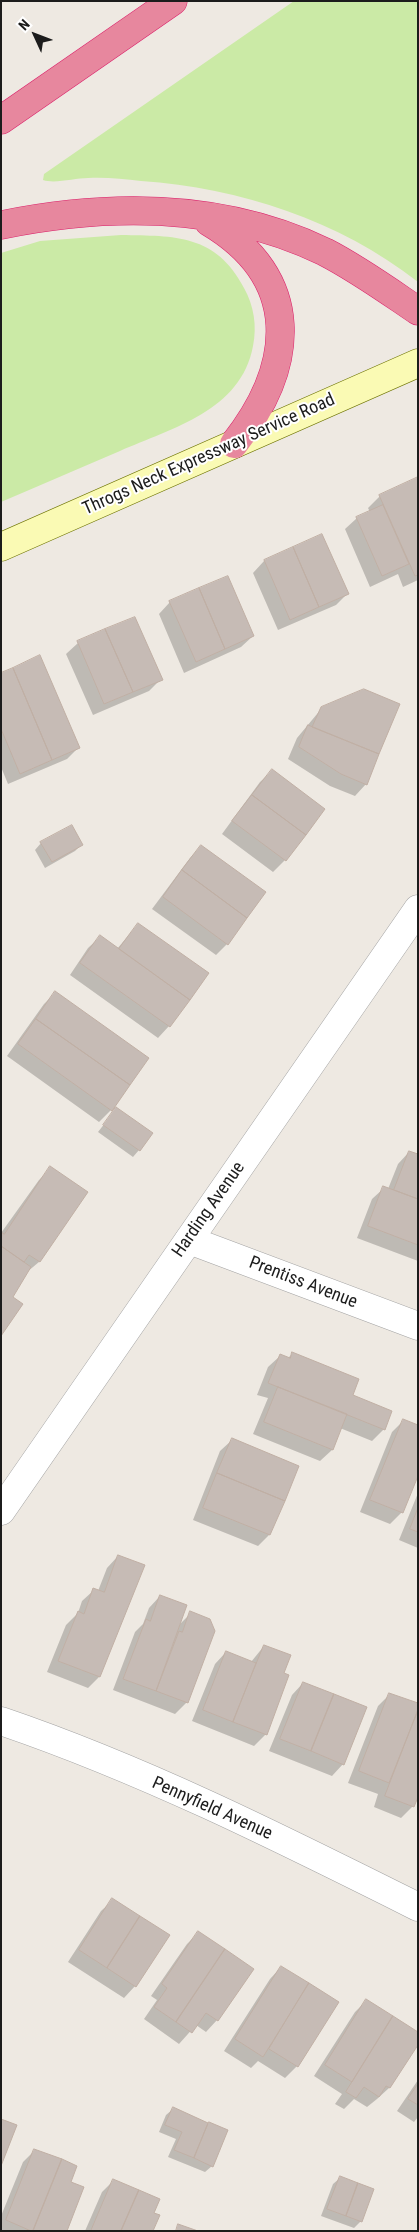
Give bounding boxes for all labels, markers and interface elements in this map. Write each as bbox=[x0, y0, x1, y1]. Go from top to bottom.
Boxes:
north arrow bbox=[10, 10, 60, 60]
text: N bbox=[15, 16, 33, 33]
street label: Throgs Neck Expressway Service Road bbox=[80, 389, 338, 521]
street label: Harding Avenue bbox=[168, 1158, 250, 1262]
street label: Prentiss Avenue bbox=[246, 1252, 360, 1314]
street label: Pennyfield Avenue bbox=[148, 1773, 276, 1845]

